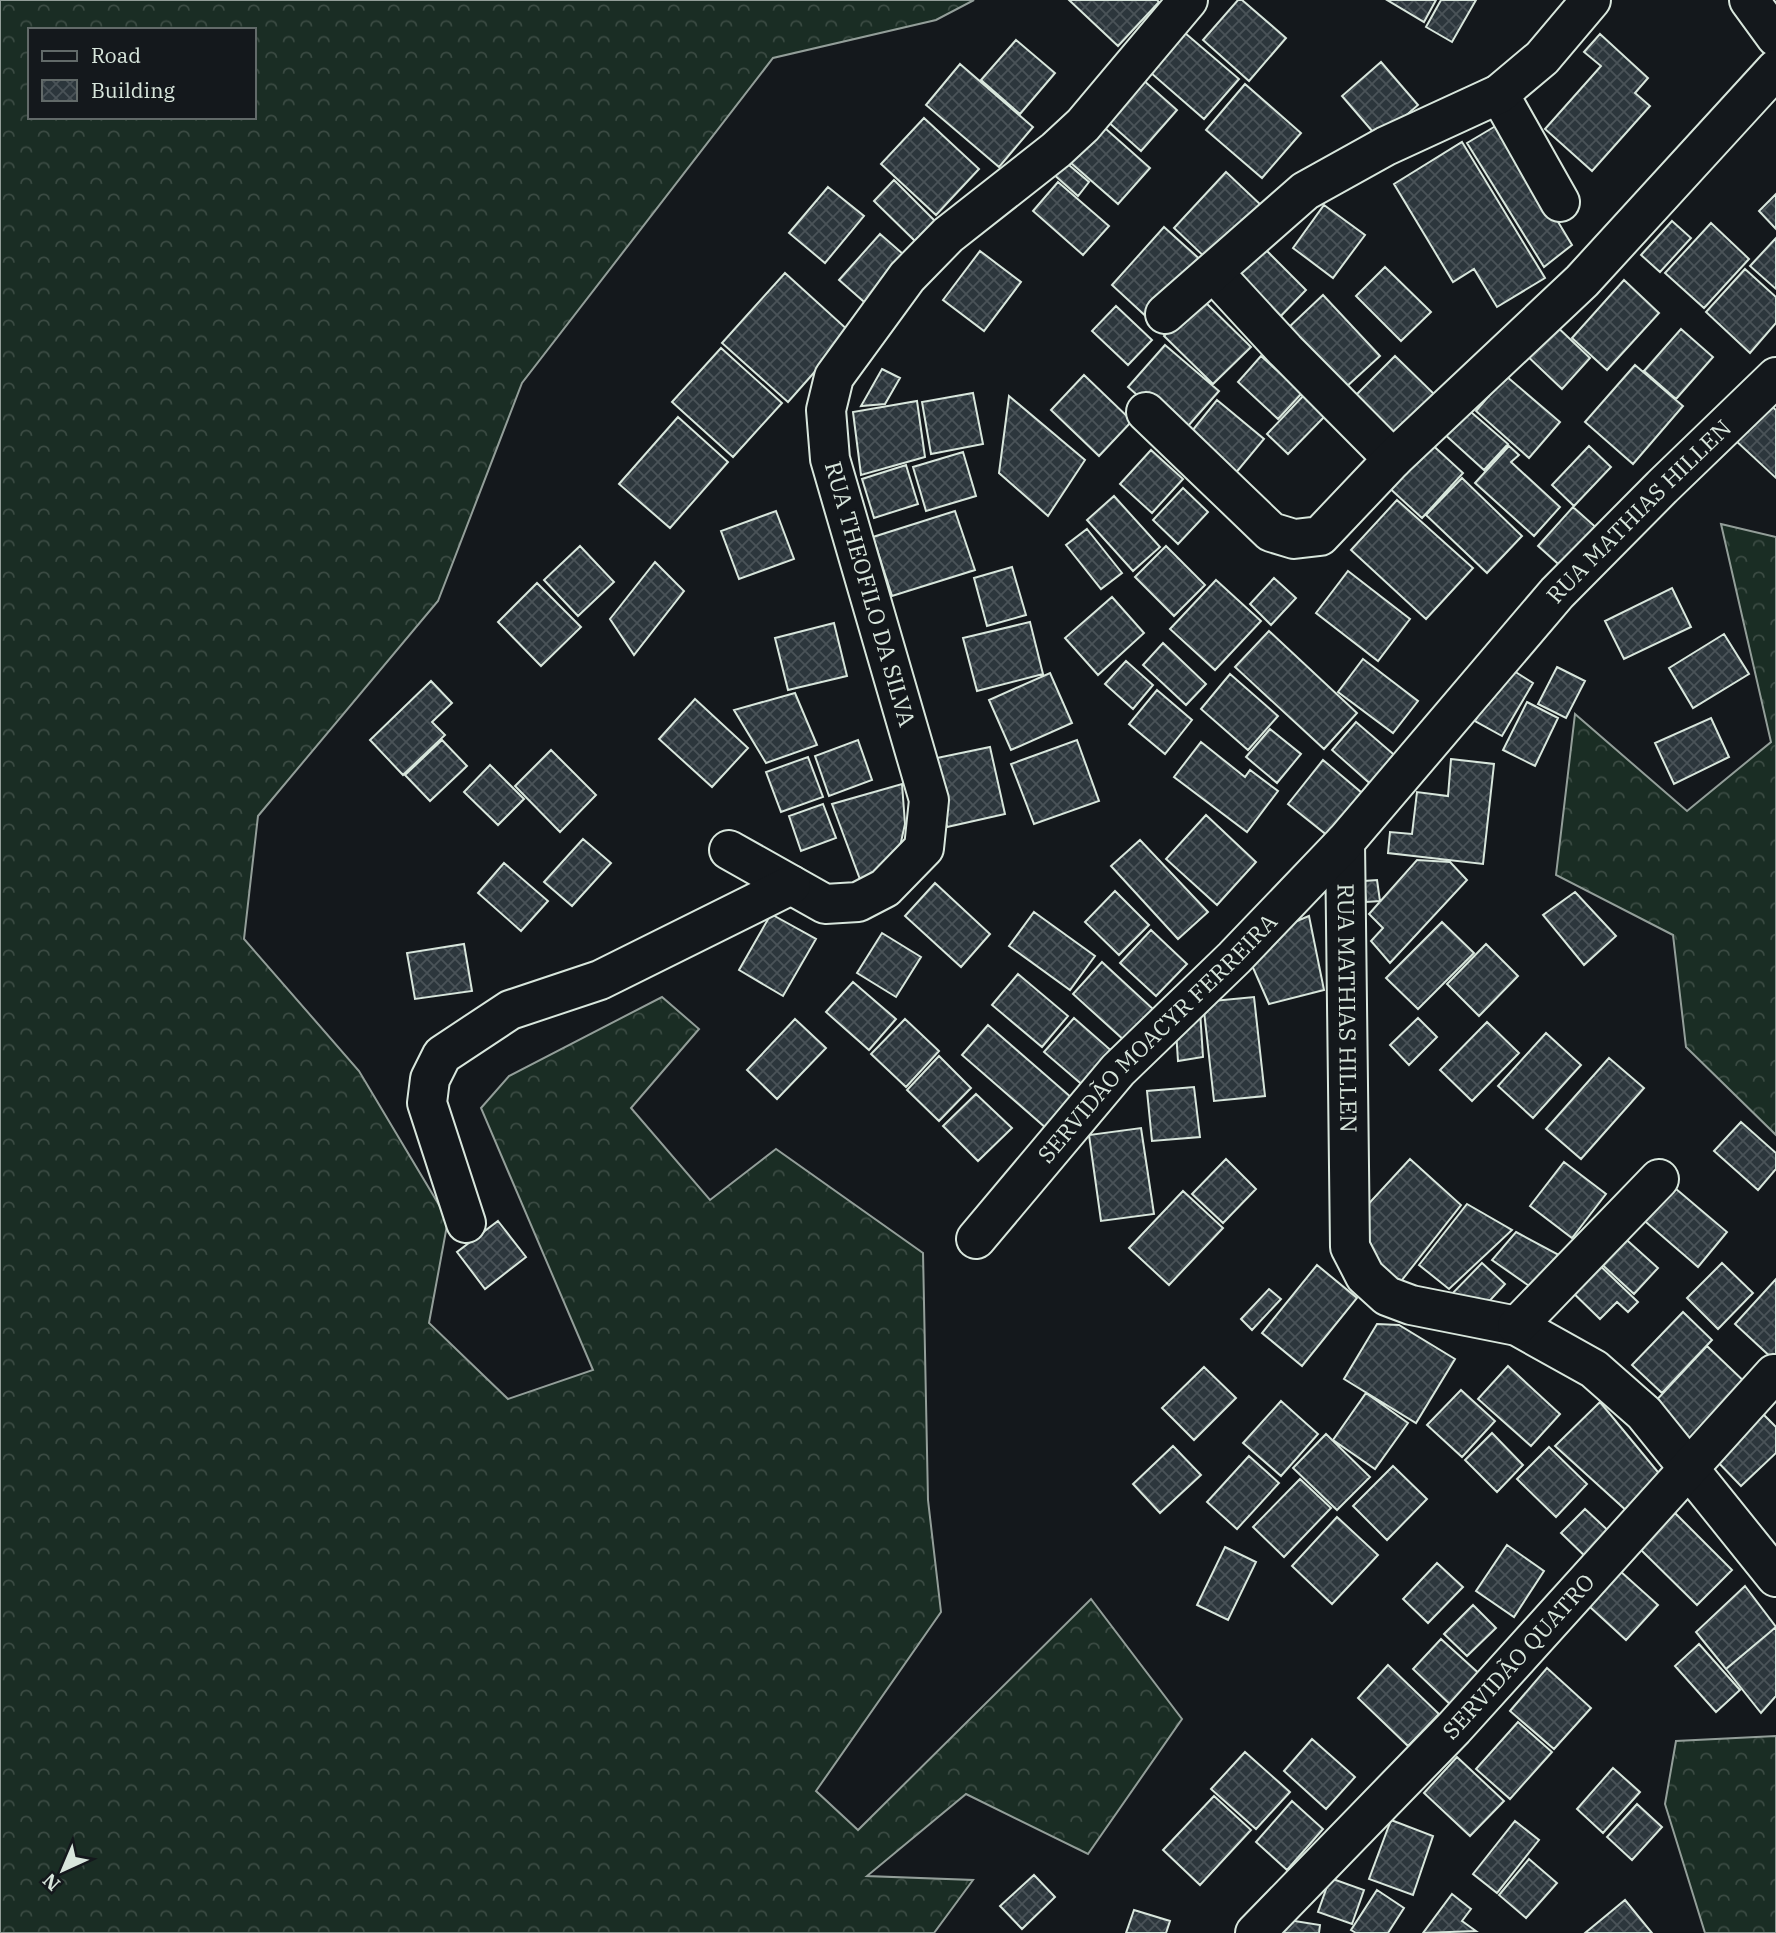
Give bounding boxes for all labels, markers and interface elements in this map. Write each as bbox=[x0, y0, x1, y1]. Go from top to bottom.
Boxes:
legend bbox=[28, 28, 256, 119]
text: Road bbox=[91, 41, 141, 69]
text: Building bbox=[91, 76, 176, 104]
street label: RUA MATHIAS HILLEN bbox=[1539, 412, 1737, 609]
street label: RUA THEOFILO DA SILVA bbox=[819, 458, 923, 730]
street label: RUA MATHIAS HILLEN bbox=[1332, 883, 1365, 1133]
street label: SERVIDÃO MOACYR FERREIRA bbox=[1030, 906, 1283, 1169]
street label: SERVIDÃO QUATRO bbox=[1435, 1567, 1600, 1745]
north arrow bbox=[28, 1835, 98, 1905]
text: N bbox=[37, 1868, 65, 1896]

